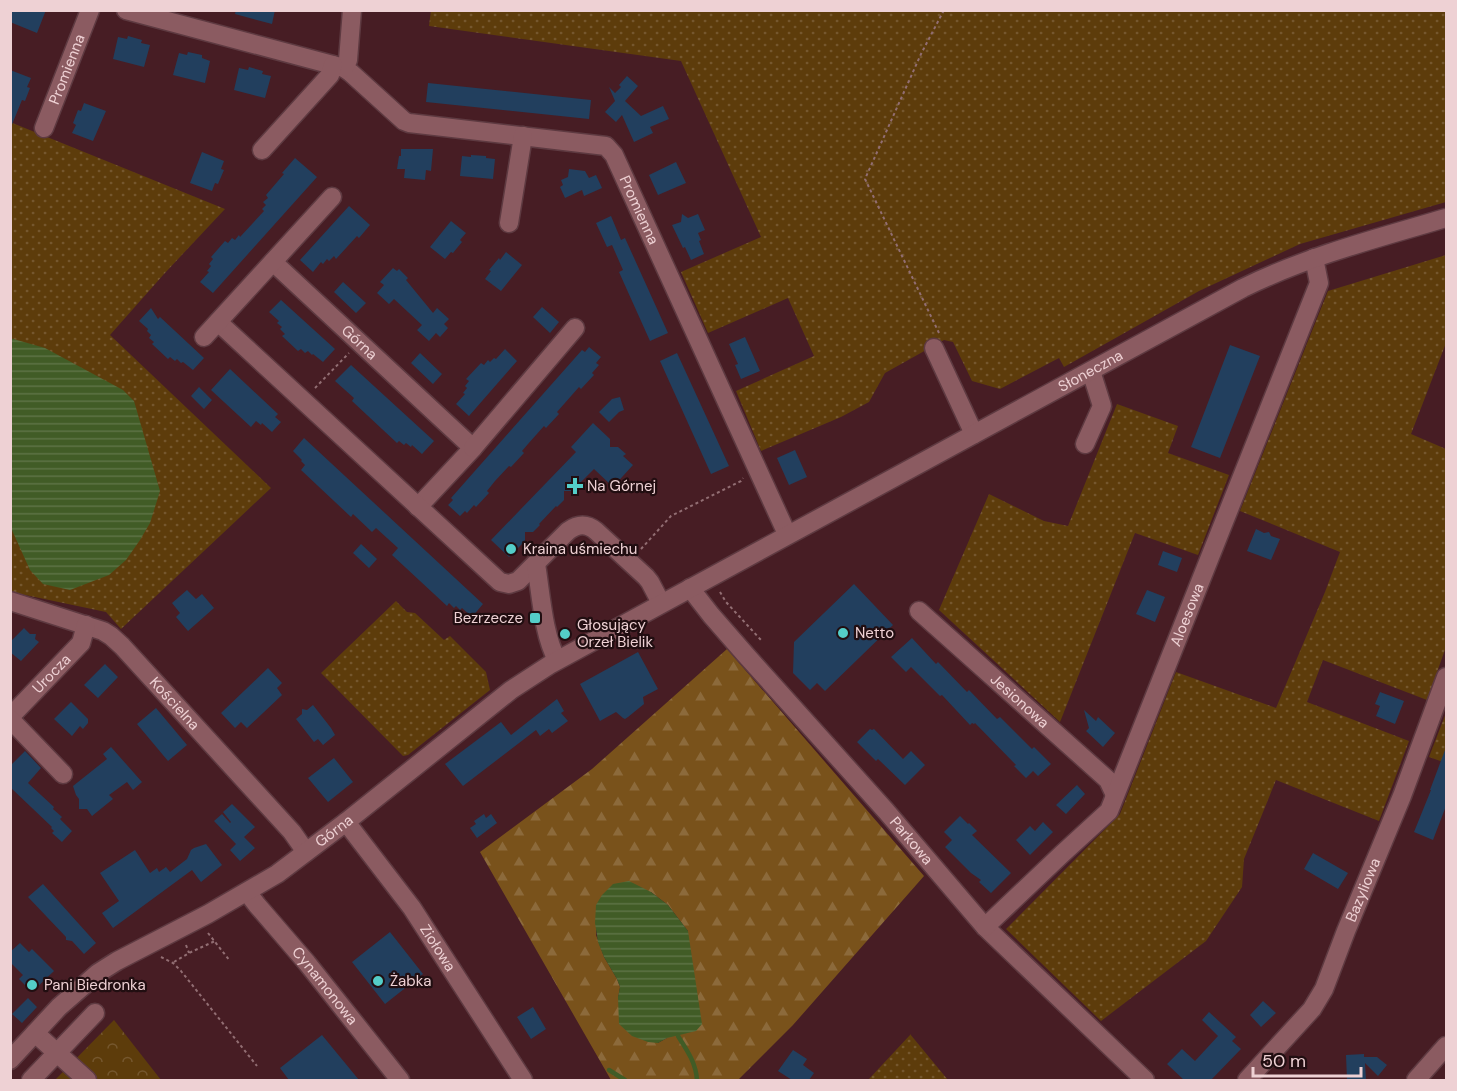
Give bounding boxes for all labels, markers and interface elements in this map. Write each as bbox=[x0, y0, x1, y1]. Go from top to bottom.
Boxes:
street label: Promienna bbox=[44, 31, 90, 107]
street label: Promienna bbox=[615, 172, 664, 248]
street label: Górna bbox=[337, 321, 382, 364]
street label: Słoneczna bbox=[1055, 345, 1126, 397]
place label: Na Górnej bbox=[587, 476, 656, 496]
marker: Na Górnej bbox=[568, 479, 582, 493]
place label: Kraina uśmiechu bbox=[523, 539, 637, 559]
marker: Kraina uśmiechu bbox=[504, 542, 518, 556]
street label: Aloesowa bbox=[1166, 580, 1209, 649]
place label: Bezrzecze bbox=[454, 608, 523, 628]
marker: Bezrzecze bbox=[528, 611, 542, 625]
place label: Głosujący Orzeł Bielik bbox=[577, 615, 653, 652]
place label: Netto bbox=[855, 623, 894, 643]
marker: Netto bbox=[836, 626, 850, 640]
marker: Głosujący Orzeł Bielik bbox=[558, 627, 572, 641]
street label: Urocza bbox=[28, 650, 75, 698]
street label: Jesionowa bbox=[986, 669, 1053, 733]
street label: Kościelna bbox=[145, 673, 204, 735]
street label: Górna bbox=[311, 810, 357, 852]
street label: Parkowa bbox=[885, 812, 937, 869]
street label: Bazyliowa bbox=[1341, 855, 1385, 925]
street label: Ziołowa bbox=[415, 921, 460, 975]
street label: Cynamonowa bbox=[287, 943, 362, 1029]
place label: Żabka bbox=[390, 971, 431, 991]
marker: Żabka bbox=[371, 974, 385, 988]
place label: Pani Biedronka bbox=[44, 975, 146, 995]
marker: Pani Biedronka bbox=[25, 978, 39, 992]
scale bar bbox=[1253, 1040, 1361, 1078]
text: 50 m bbox=[1262, 1049, 1306, 1073]

